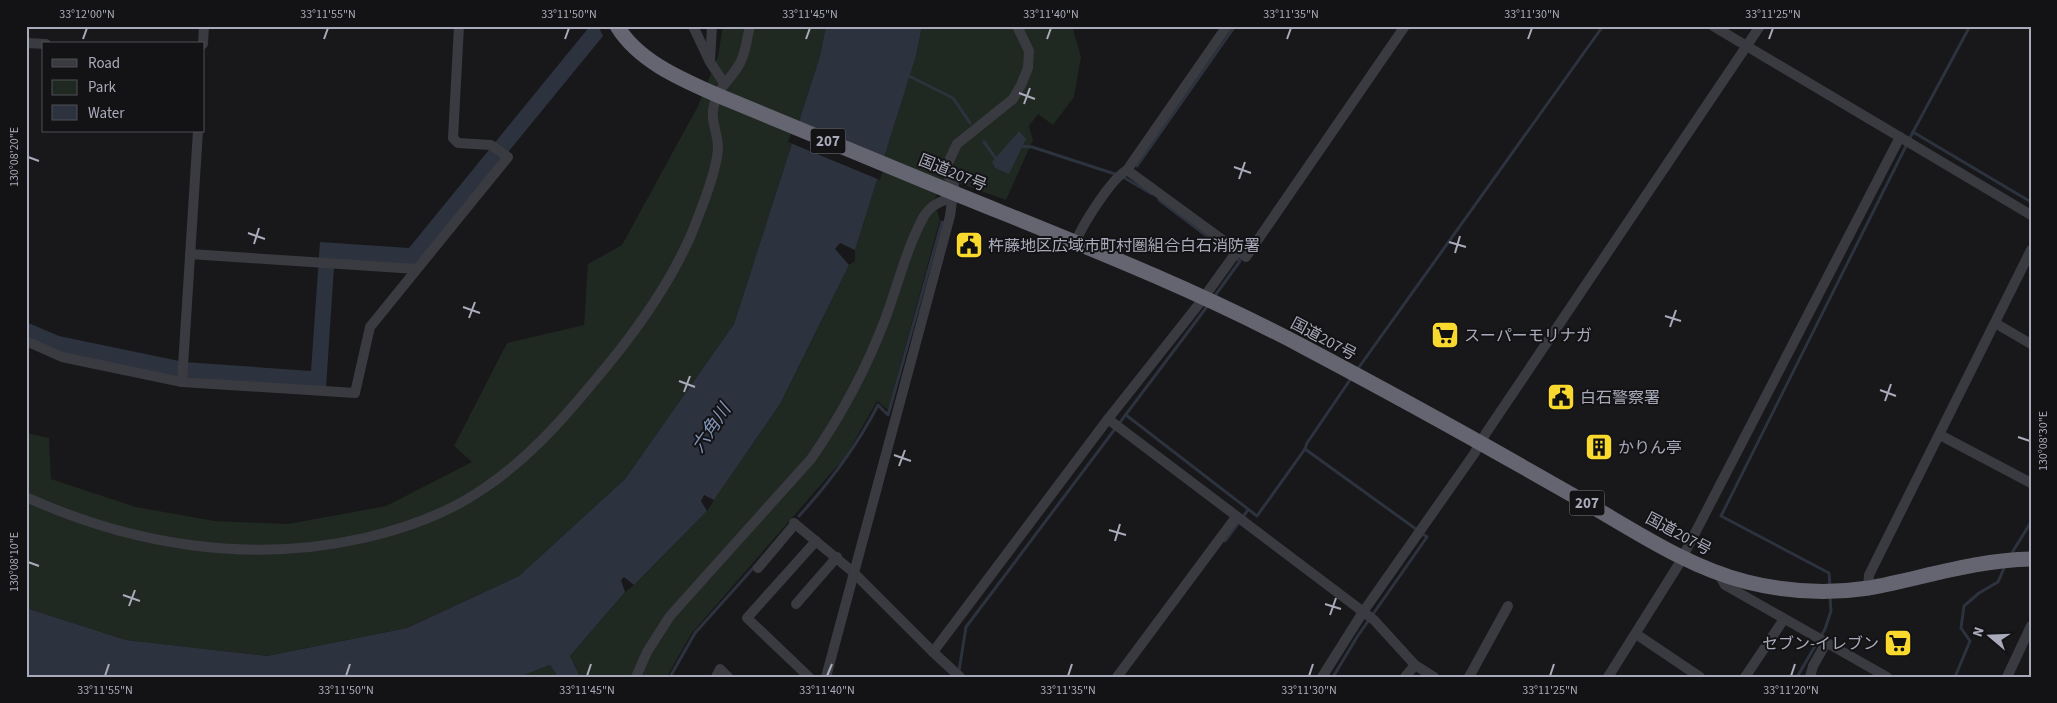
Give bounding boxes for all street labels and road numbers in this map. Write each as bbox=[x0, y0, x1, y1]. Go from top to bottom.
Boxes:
road number: 207 bbox=[810, 128, 846, 154]
street label: 国道207号 bbox=[915, 149, 990, 197]
street label: 国道207号 bbox=[1287, 312, 1360, 365]
road number: 207 bbox=[1570, 490, 1604, 516]
street label: 国道207号 bbox=[1642, 507, 1715, 560]

